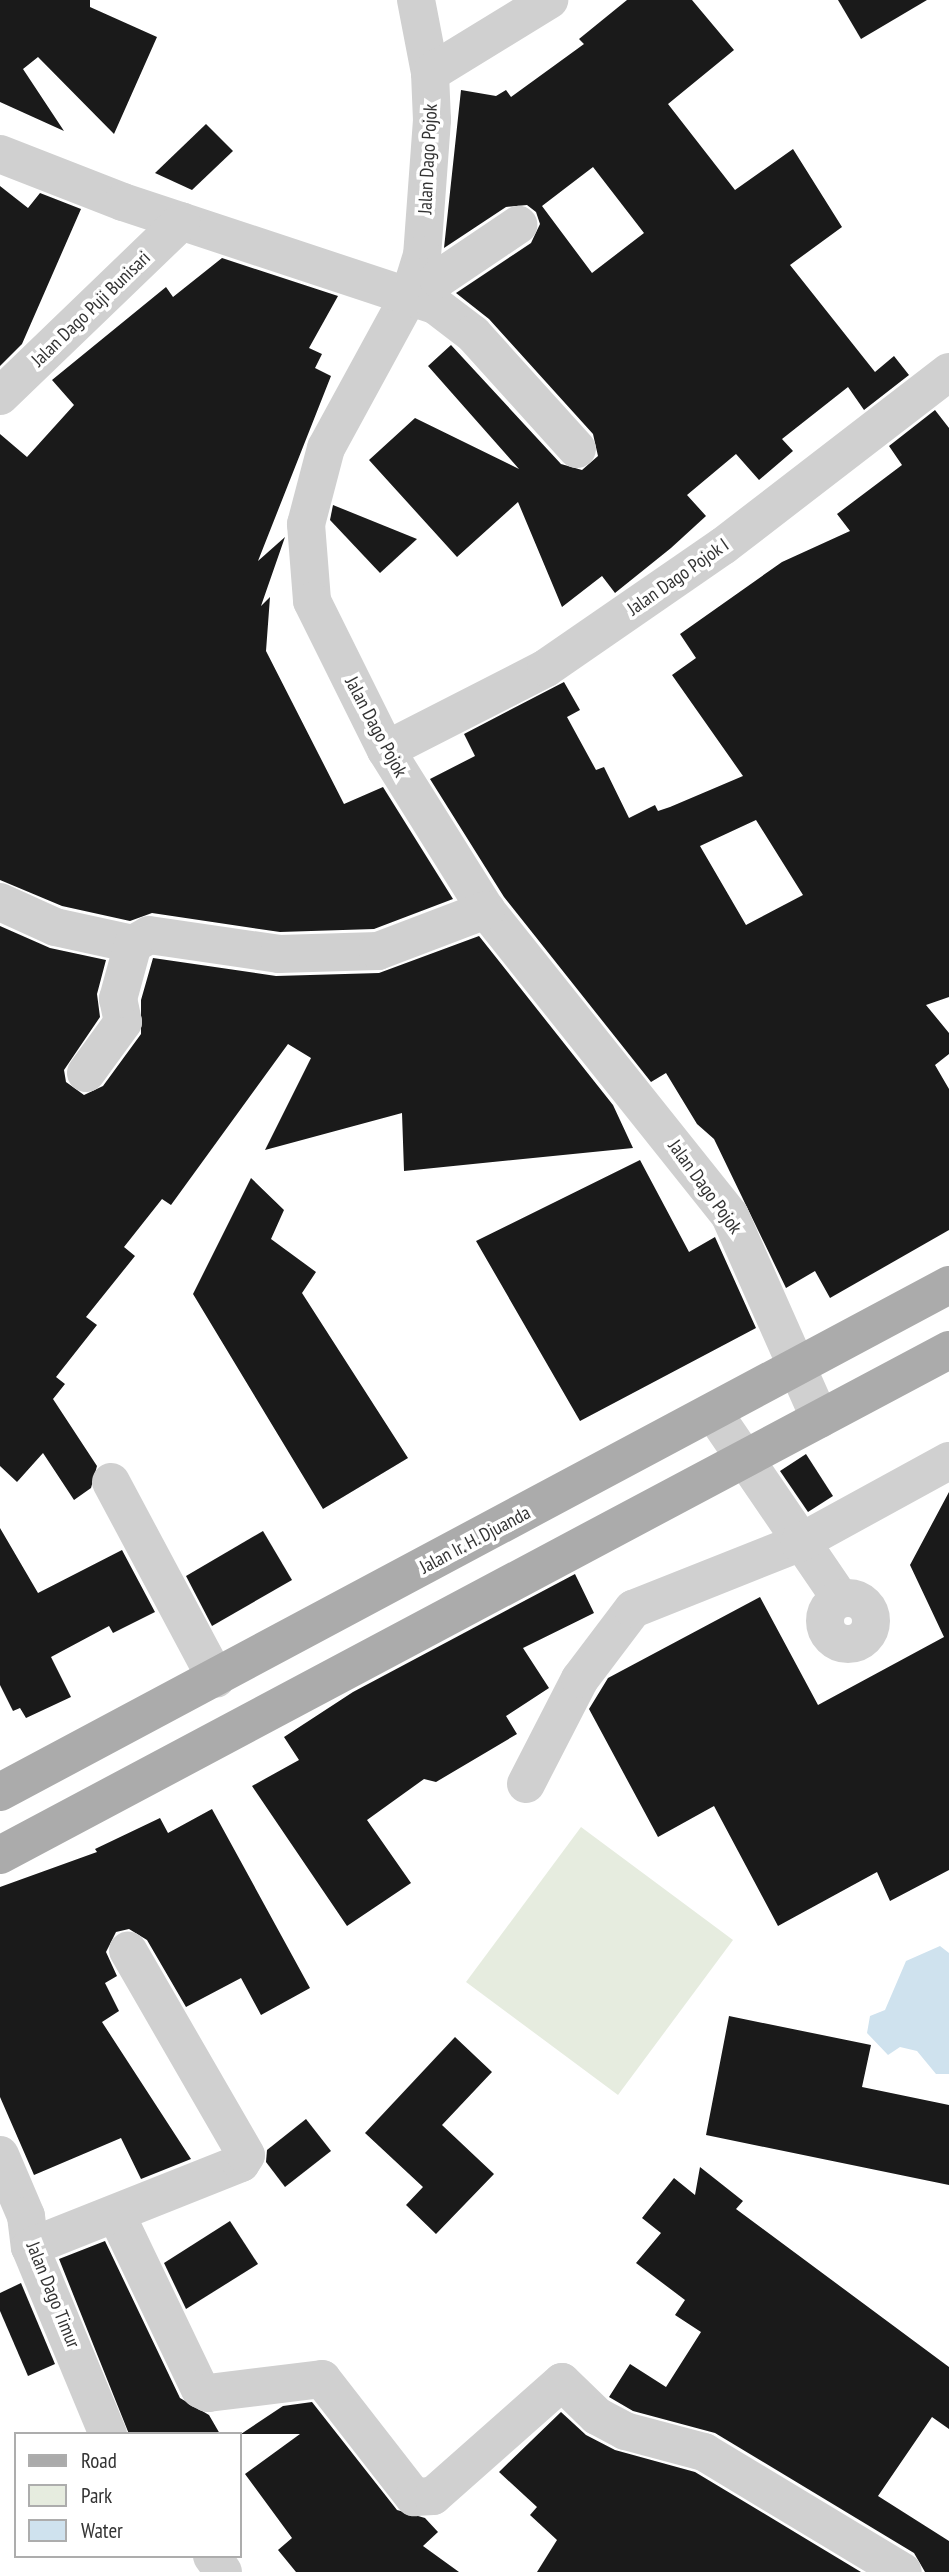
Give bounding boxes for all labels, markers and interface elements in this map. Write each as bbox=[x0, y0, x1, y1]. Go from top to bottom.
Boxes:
street label: Jalan Dago Pojok bbox=[414, 103, 442, 215]
street label: Jalan Dago Puji Bunisari bbox=[27, 247, 155, 371]
street label: Jalan Dago Pojok I bbox=[623, 534, 733, 620]
street label: Jalan Dago Pojok bbox=[340, 673, 412, 781]
street label: Jalan Dago Pojok bbox=[663, 1136, 747, 1238]
street label: Jalan Ir. H. Djuanda bbox=[415, 1501, 535, 1579]
street label: Jalan Dago Timur bbox=[21, 2238, 85, 2352]
legend bbox=[14, 2432, 242, 2558]
text: Road bbox=[81, 2447, 117, 2474]
text: Park bbox=[81, 2482, 112, 2509]
text: Water bbox=[81, 2517, 123, 2544]

